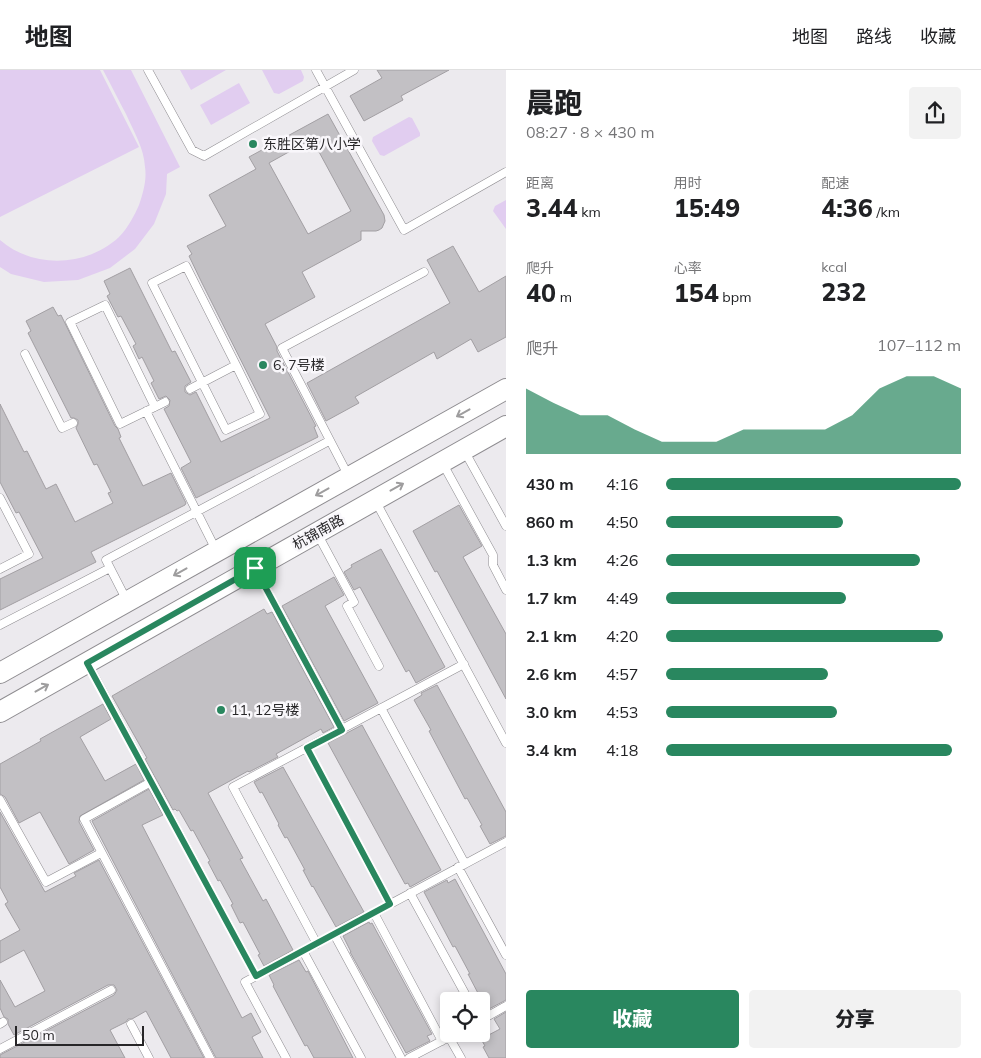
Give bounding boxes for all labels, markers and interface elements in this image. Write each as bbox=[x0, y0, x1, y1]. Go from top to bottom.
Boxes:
text: 地图 bbox=[25, 21, 73, 51]
text: 地图 bbox=[792, 25, 828, 48]
text: 路线 bbox=[856, 25, 892, 48]
text: 收藏 bbox=[920, 25, 956, 48]
text: 晨跑 bbox=[526, 85, 582, 120]
button: share bbox=[909, 87, 961, 139]
text: 08:27 · 8 × 430 m bbox=[526, 122, 655, 142]
place label: 东胜区第八小学 bbox=[263, 135, 361, 153]
marker: 东胜区第八小学 bbox=[247, 138, 259, 150]
text: 距离 bbox=[526, 174, 554, 192]
text: 用时 bbox=[674, 174, 702, 192]
text: 配速 bbox=[821, 174, 849, 192]
text: 3.44 bbox=[526, 192, 578, 223]
text: 15:49 bbox=[674, 192, 740, 223]
text: 4:36 bbox=[821, 192, 873, 223]
text: km bbox=[578, 203, 601, 221]
text: /km bbox=[873, 203, 900, 221]
text: kcal bbox=[821, 258, 847, 276]
text: 爬升 bbox=[526, 259, 554, 277]
text: 心率 bbox=[674, 259, 702, 277]
text: 232 bbox=[821, 276, 866, 307]
text: 40 bbox=[526, 277, 556, 308]
text: 154 bbox=[674, 277, 719, 308]
text: m bbox=[556, 288, 572, 306]
text: bpm bbox=[719, 288, 751, 306]
text: 107–112 m bbox=[877, 335, 961, 355]
text: 爬升 bbox=[526, 338, 558, 358]
place label: 6, 7号楼 bbox=[273, 356, 325, 374]
marker: 6, 7号楼 bbox=[257, 359, 269, 371]
one-way arrow bbox=[456, 408, 471, 418]
text: 430 m bbox=[526, 474, 574, 494]
text: 4:16 bbox=[606, 474, 638, 494]
one-way arrow bbox=[390, 482, 404, 492]
one-way arrow bbox=[315, 488, 329, 498]
street label: 杭锦南路 bbox=[289, 511, 347, 553]
text: 860 m bbox=[526, 512, 574, 532]
text: 4:50 bbox=[606, 512, 638, 532]
pin bbox=[234, 547, 276, 589]
text: 1.3 km bbox=[526, 550, 577, 570]
text: 4:26 bbox=[606, 550, 638, 570]
icon: arrive bbox=[241, 554, 269, 582]
one-way arrow bbox=[173, 568, 188, 577]
text: 1.7 km bbox=[526, 588, 577, 608]
text: 4:49 bbox=[606, 588, 638, 608]
text: 2.1 km bbox=[526, 626, 577, 646]
text: 4:20 bbox=[606, 626, 638, 646]
text: 2.6 km bbox=[526, 664, 577, 684]
text: 4:57 bbox=[606, 664, 638, 684]
one-way arrow bbox=[35, 682, 49, 692]
place label: 11, 12号楼 bbox=[231, 701, 299, 719]
text: 3.0 km bbox=[526, 702, 577, 722]
text: 4:53 bbox=[606, 702, 638, 722]
marker: 11, 12号楼 bbox=[215, 704, 227, 716]
text: 3.4 km bbox=[526, 740, 577, 760]
text: 4:18 bbox=[606, 740, 638, 760]
button: 收藏 bbox=[526, 990, 739, 1048]
button: 分享 bbox=[749, 990, 961, 1048]
map controls bbox=[440, 992, 490, 1042]
button: locate bbox=[440, 992, 490, 1042]
scale bar bbox=[15, 1023, 144, 1046]
text: 50 m bbox=[22, 1026, 55, 1044]

